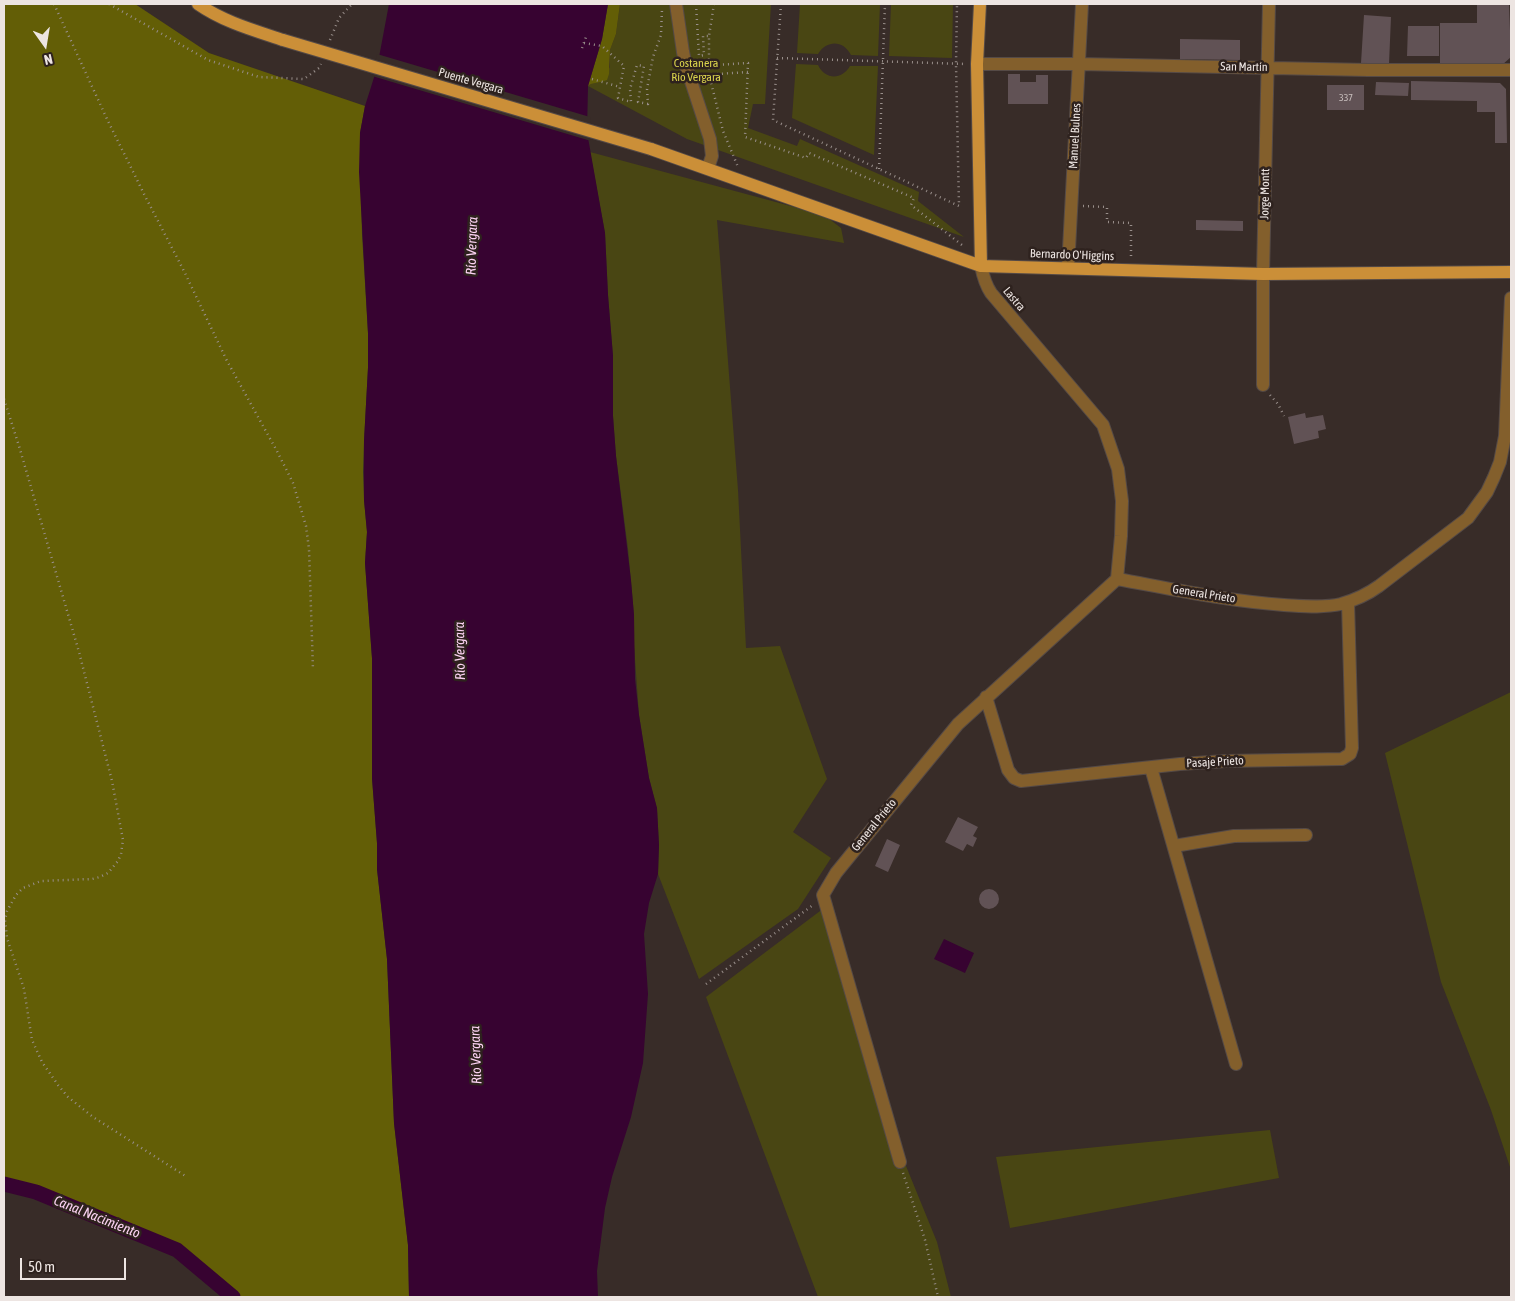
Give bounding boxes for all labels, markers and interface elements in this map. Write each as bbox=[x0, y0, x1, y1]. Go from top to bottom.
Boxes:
north arrow bbox=[20, 20, 70, 70]
text: N bbox=[43, 51, 54, 68]
park label: Costanera Río Vergara bbox=[671, 56, 721, 84]
street label: San Martín bbox=[1220, 59, 1268, 75]
street label: Puente Vergara bbox=[437, 65, 505, 97]
house number: 337 bbox=[1339, 92, 1353, 104]
street label: Manuel Bulnes bbox=[1066, 103, 1084, 169]
street label: Jorge Montt bbox=[1257, 168, 1273, 220]
water label: Río Vergara bbox=[463, 217, 481, 275]
street label: Bernardo O'Higgins bbox=[1030, 246, 1114, 264]
street label: Lastra bbox=[1000, 284, 1028, 314]
street label: General Prieto bbox=[1172, 582, 1236, 606]
water label: Río Vergara bbox=[451, 622, 469, 680]
street label: Pasaje Prieto bbox=[1186, 753, 1244, 771]
street label: General Prieto bbox=[848, 796, 900, 854]
water label: Río Vergara bbox=[467, 1026, 485, 1084]
water label: Canal Nacimiento bbox=[51, 1192, 143, 1242]
scale bar bbox=[22, 1248, 129, 1280]
text: 50 m bbox=[28, 1258, 55, 1275]

